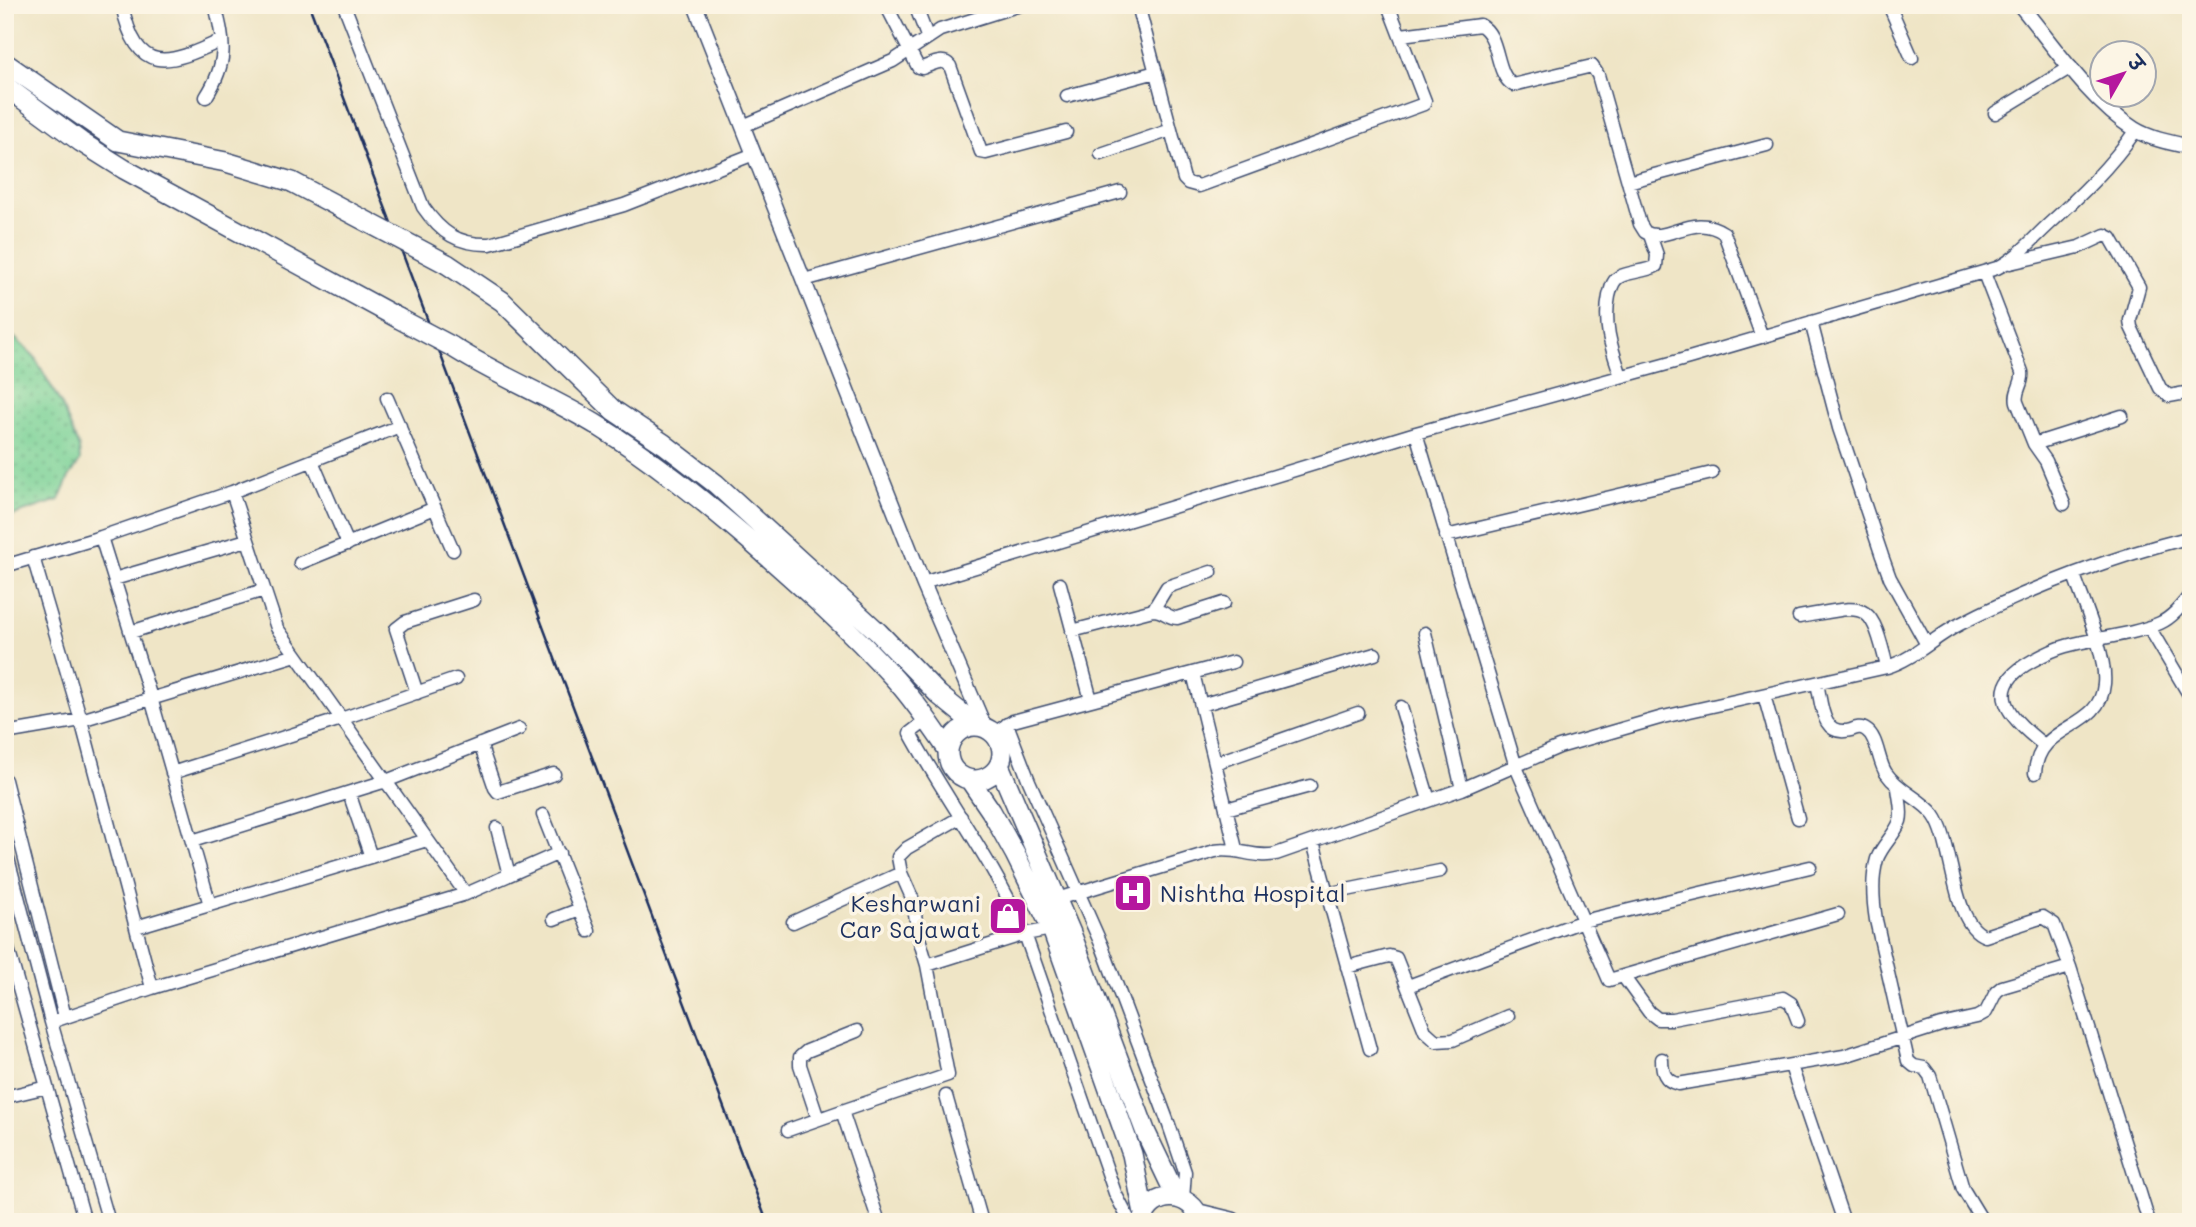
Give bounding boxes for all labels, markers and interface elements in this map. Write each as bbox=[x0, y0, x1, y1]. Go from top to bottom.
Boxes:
north arrow bbox=[2088, 38, 2158, 108]
text: उ bbox=[2122, 49, 2152, 78]
hospital icon: Nishtha Hospital bbox=[1112, 872, 1154, 914]
place label: Nishtha Hospital bbox=[1160, 878, 1346, 908]
place label: Kesharwani Car Sajawat bbox=[840, 888, 981, 944]
shop icon: Kesharwani Car Sajawat bbox=[987, 895, 1029, 937]

